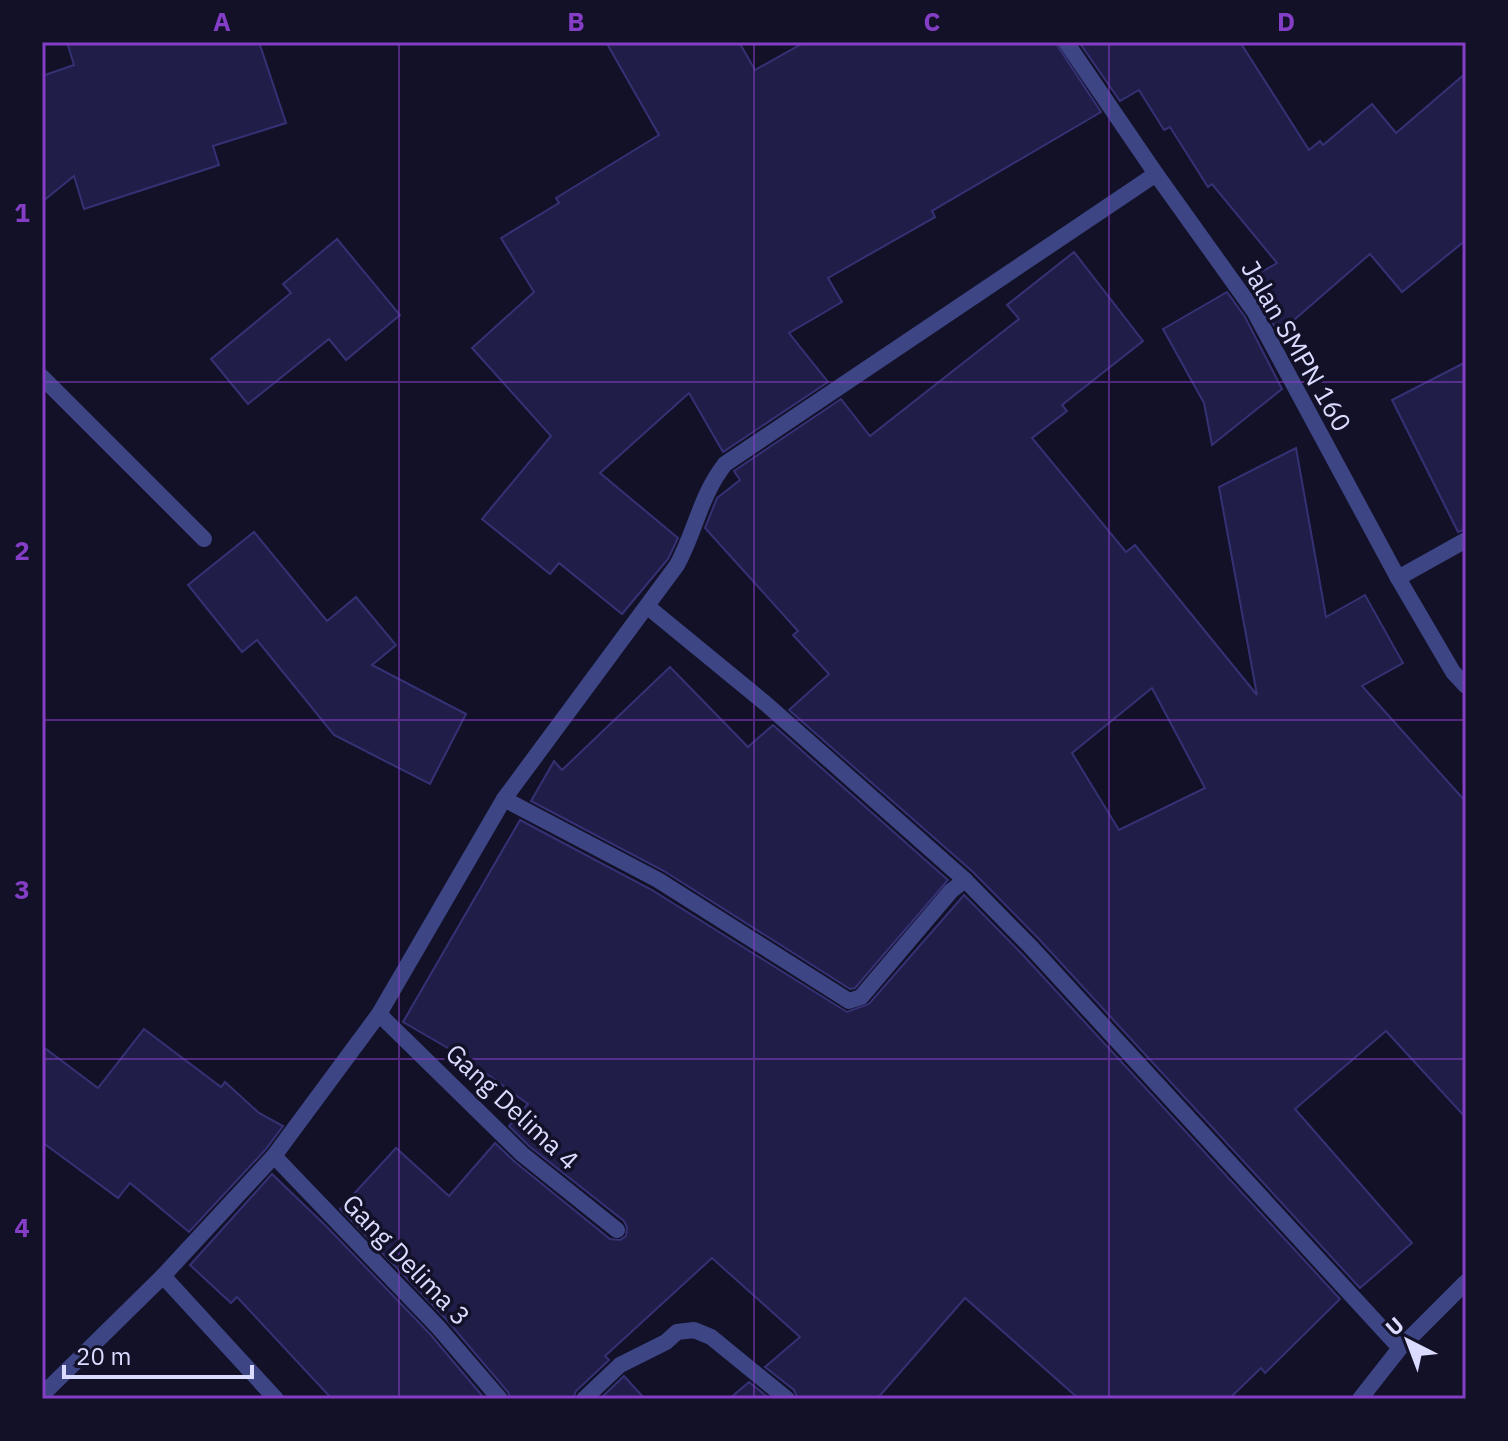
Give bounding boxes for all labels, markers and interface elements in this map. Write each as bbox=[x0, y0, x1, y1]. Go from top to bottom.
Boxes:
text: A bbox=[213, 4, 231, 38]
text: B bbox=[567, 4, 585, 38]
text: C bbox=[924, 4, 941, 38]
text: D bbox=[1277, 4, 1295, 38]
text: 1 bbox=[14, 195, 30, 229]
street label: Jalan SMPN 160 bbox=[1234, 254, 1360, 437]
text: 2 bbox=[14, 533, 30, 567]
text: 3 bbox=[14, 872, 30, 906]
street label: Gang Delima 4 bbox=[439, 1036, 587, 1177]
street label: Gang Delima 3 bbox=[335, 1186, 478, 1332]
text: 4 bbox=[14, 1210, 30, 1244]
north arrow bbox=[1368, 1301, 1448, 1381]
text: U bbox=[1379, 1310, 1410, 1342]
scale bar bbox=[64, 1329, 252, 1379]
text: 20 m bbox=[76, 1340, 131, 1372]

